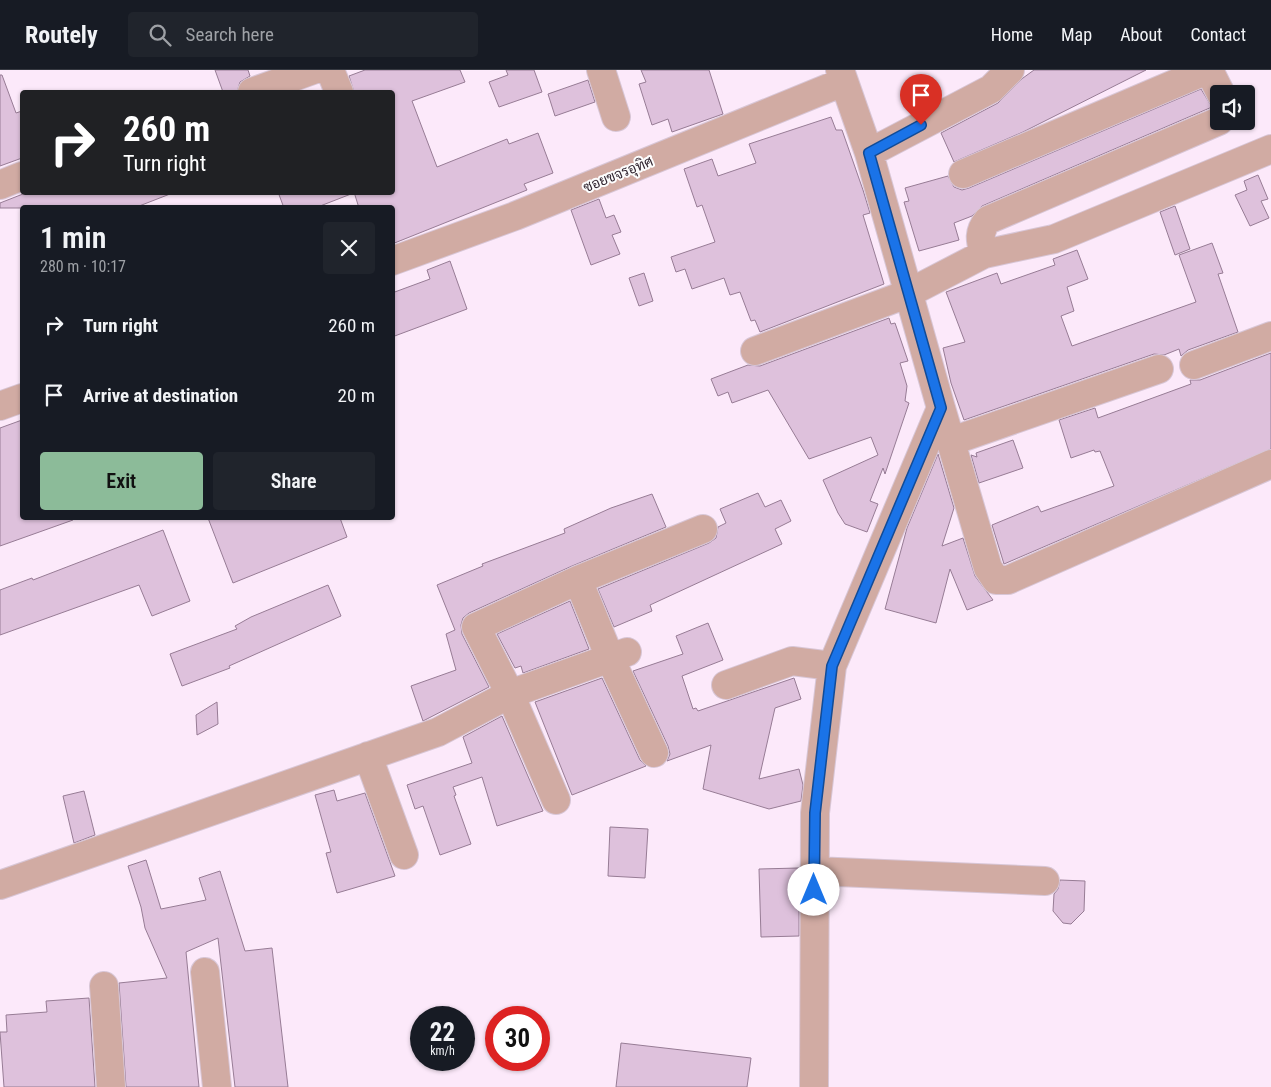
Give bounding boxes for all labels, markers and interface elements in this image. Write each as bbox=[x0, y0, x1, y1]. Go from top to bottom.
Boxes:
search box bbox=[128, 12, 478, 57]
text: Routely bbox=[25, 21, 98, 49]
icon: search bbox=[146, 21, 174, 49]
text: Search here bbox=[186, 23, 274, 46]
text: Home bbox=[991, 24, 1033, 45]
text: Map bbox=[1061, 24, 1092, 45]
text: About bbox=[1120, 24, 1162, 45]
text: Contact bbox=[1190, 24, 1246, 45]
pin bbox=[900, 74, 942, 125]
icon: arrive bbox=[907, 81, 935, 109]
map controls bbox=[1210, 85, 1255, 130]
button: sound bbox=[1210, 85, 1255, 130]
text: 260 m bbox=[123, 109, 210, 150]
icon: right bbox=[40, 110, 105, 175]
text: Turn right bbox=[123, 151, 206, 176]
street label: ซอยขจรอุทิศ bbox=[581, 153, 656, 197]
text: 1 min bbox=[40, 220, 106, 255]
button: close bbox=[323, 222, 375, 274]
text: 280 m · 10:17 bbox=[40, 257, 126, 276]
icon: right bbox=[40, 311, 68, 339]
text: Turn right bbox=[83, 314, 158, 337]
text: 260 m bbox=[328, 314, 375, 337]
icon: arrive bbox=[40, 381, 68, 409]
text: Arrive at destination bbox=[83, 384, 238, 407]
text: 20 m bbox=[338, 384, 375, 407]
button: Exit bbox=[40, 452, 203, 510]
button: Share bbox=[213, 452, 375, 510]
position arrow bbox=[787, 863, 839, 915]
speed limit sign: 30 bbox=[485, 1006, 550, 1071]
text: 22 bbox=[430, 1018, 455, 1047]
text: km/h bbox=[430, 1044, 455, 1058]

